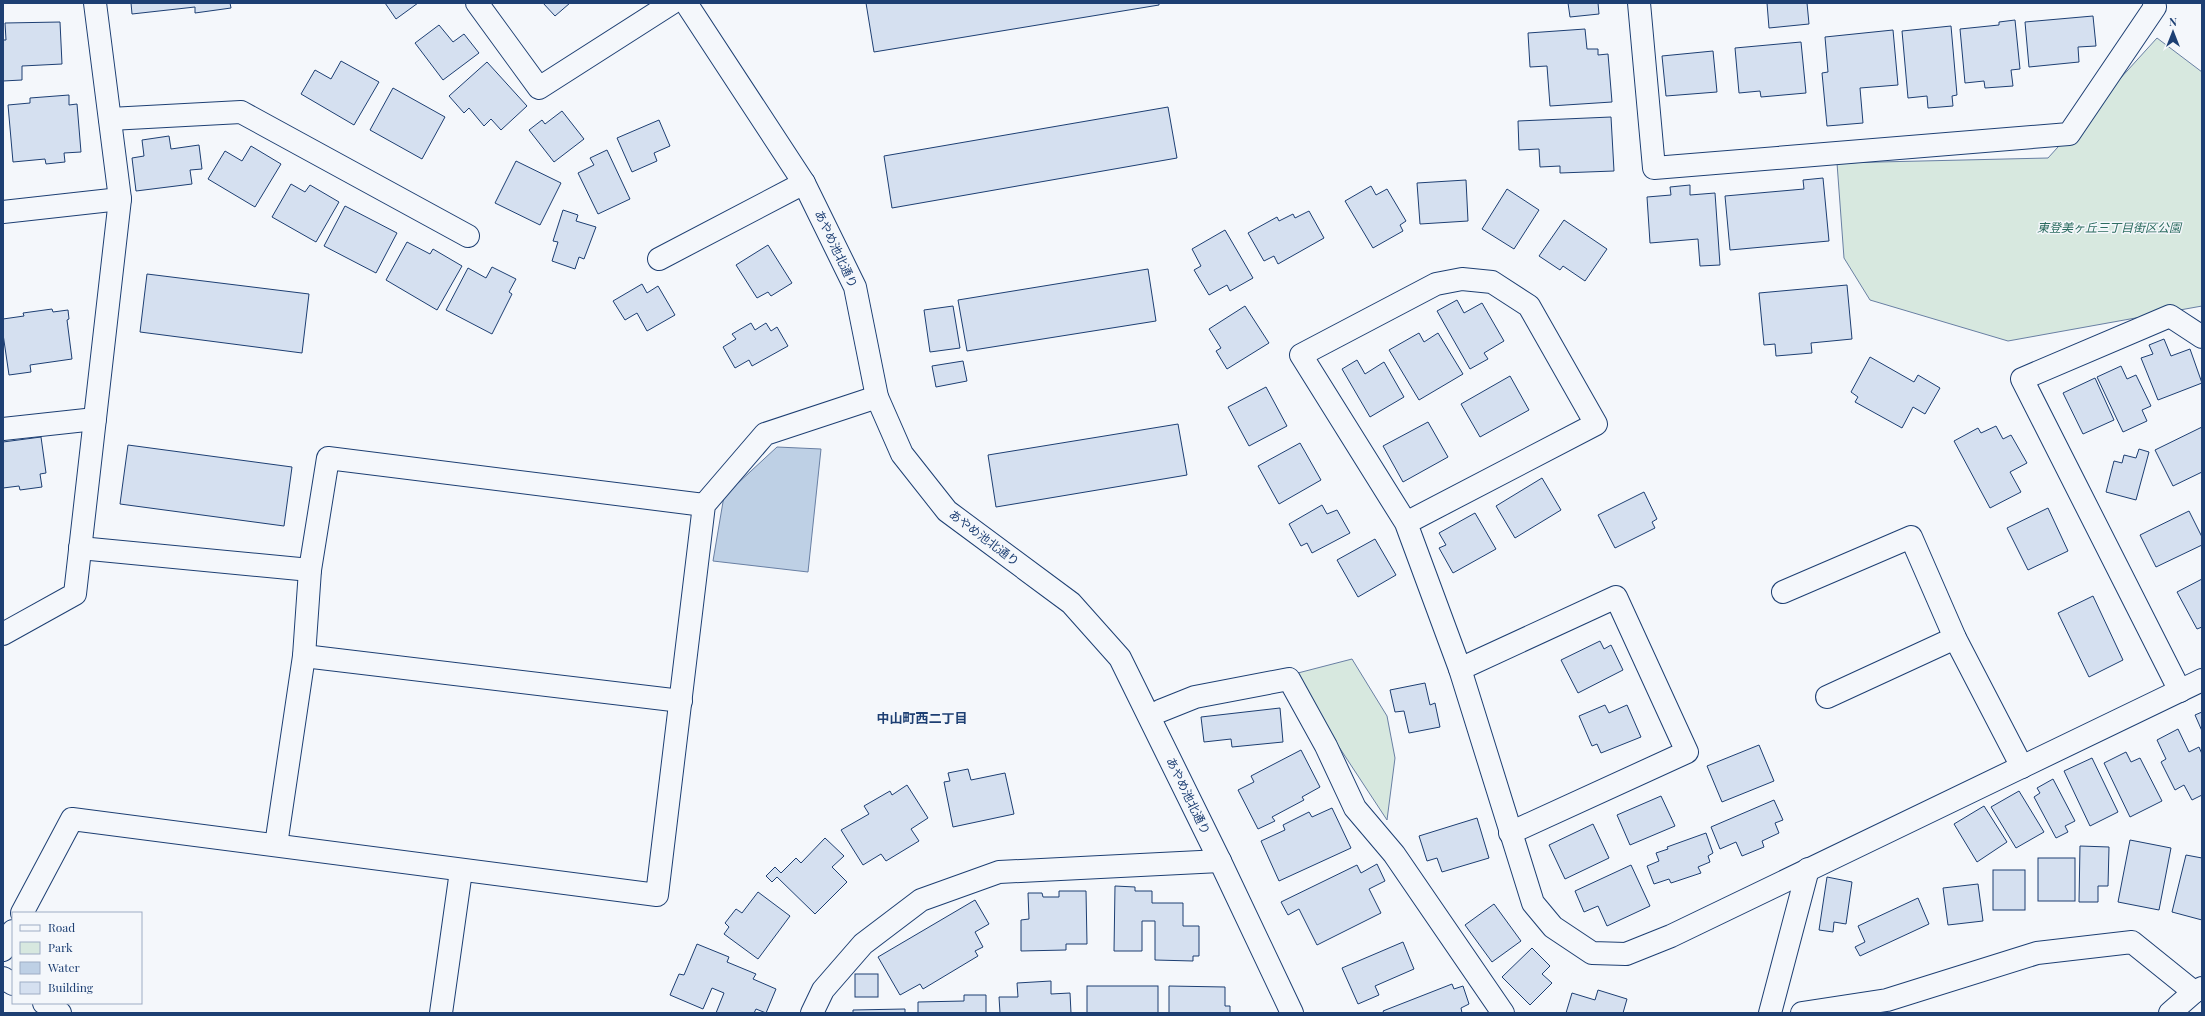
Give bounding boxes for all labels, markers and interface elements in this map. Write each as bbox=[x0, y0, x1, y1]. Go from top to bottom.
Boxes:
north arrow bbox=[2153, 12, 2193, 52]
text: N bbox=[2169, 14, 2177, 29]
street label: あやめ池北通り bbox=[812, 207, 862, 290]
park label: 東登美ヶ丘三丁目街区公園 bbox=[2037, 219, 2183, 235]
street label: あやめ池北通り bbox=[946, 506, 1023, 569]
district label: 中山町西二丁目 bbox=[876, 709, 968, 726]
street label: あやめ池北通り bbox=[1163, 754, 1215, 837]
legend bbox=[12, 912, 142, 1004]
text: Road bbox=[48, 919, 75, 935]
text: Park bbox=[48, 939, 73, 955]
text: Water bbox=[47, 959, 81, 975]
text: Building bbox=[48, 979, 94, 995]

